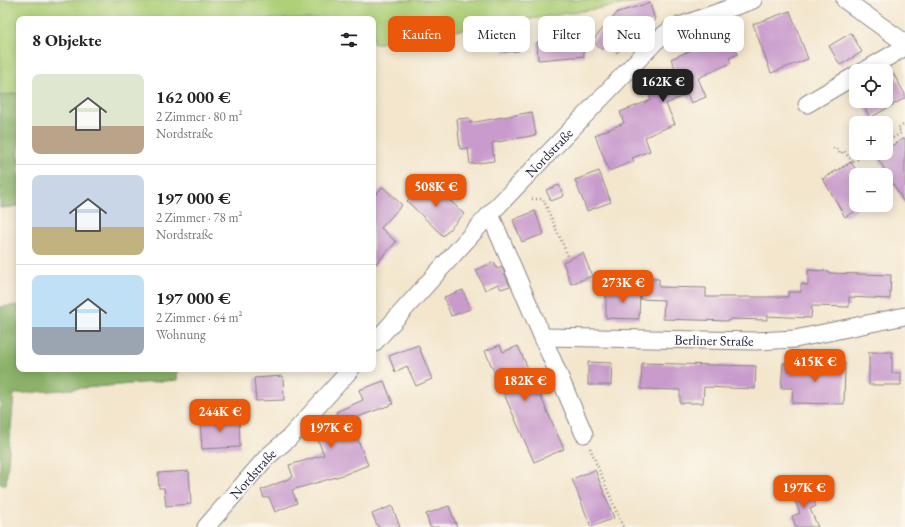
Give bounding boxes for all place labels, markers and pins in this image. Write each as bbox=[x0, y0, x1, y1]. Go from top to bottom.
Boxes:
pin: 162K € bbox=[630, 69, 696, 103]
pin: 508K € bbox=[403, 174, 469, 208]
pin: 273K € bbox=[590, 270, 656, 304]
pin: 415K € bbox=[782, 349, 848, 383]
pin: 182K € bbox=[492, 368, 558, 402]
pin: 244K € bbox=[187, 399, 253, 433]
pin: 197K € bbox=[298, 415, 364, 449]
pin: 197K € bbox=[771, 475, 837, 509]

